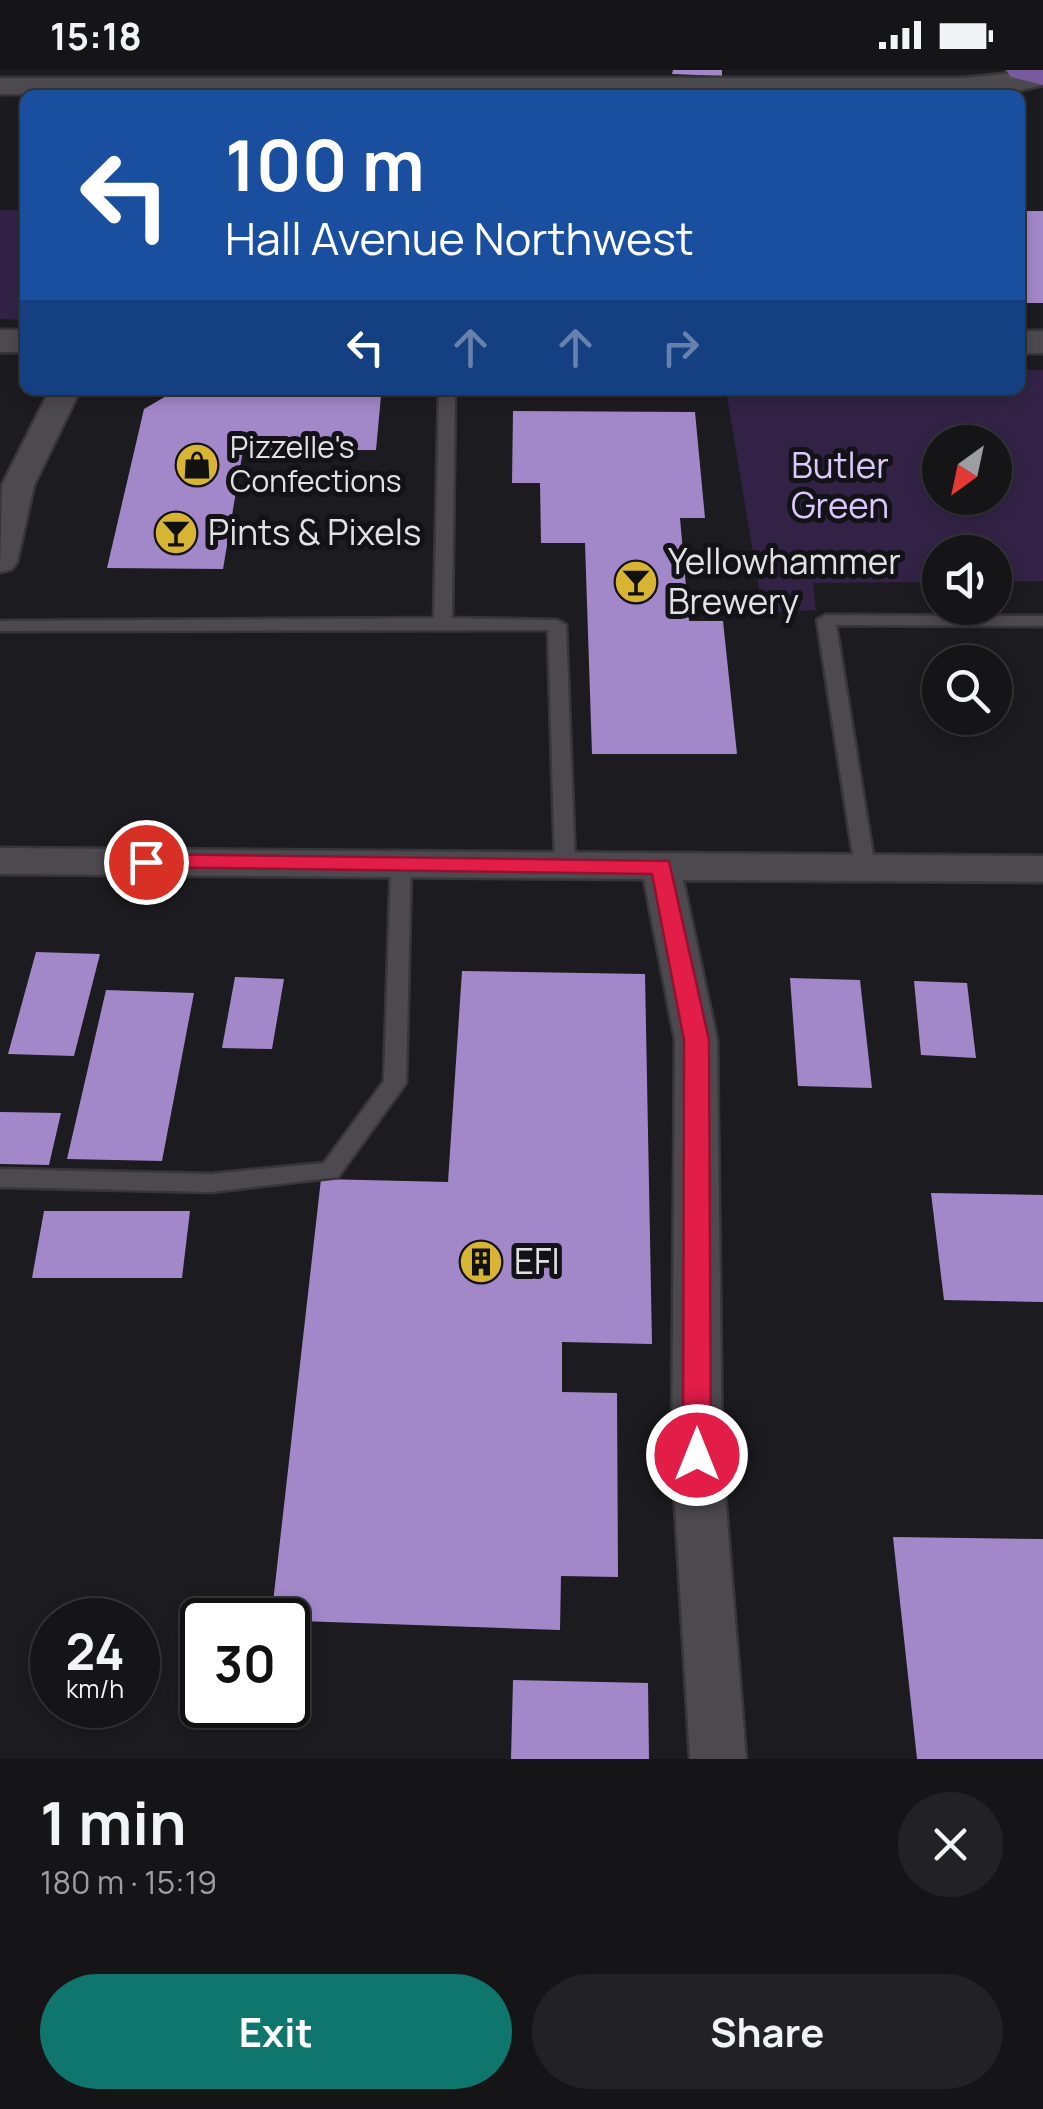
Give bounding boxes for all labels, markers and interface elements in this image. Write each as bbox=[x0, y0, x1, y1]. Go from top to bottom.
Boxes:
text: 15:18 bbox=[50, 9, 142, 61]
text: 100 m bbox=[225, 116, 425, 212]
icon: left bbox=[60, 130, 190, 260]
text: Hall Avenue Northwest bbox=[225, 207, 694, 269]
icon: left bbox=[338, 320, 393, 375]
icon: ahead bbox=[443, 320, 498, 375]
icon: ahead bbox=[548, 320, 603, 375]
icon: right bbox=[653, 320, 708, 375]
north arrow bbox=[922, 425, 1012, 515]
map controls bbox=[922, 425, 1012, 735]
place label: Pizzelle's Confections bbox=[230, 426, 402, 501]
park label: Butler Green bbox=[791, 441, 889, 529]
shop icon: Pizzelle's Confections bbox=[174, 442, 220, 488]
place label: Pints & Pixels bbox=[208, 508, 421, 556]
bar icon: Pints & Pixels bbox=[153, 510, 199, 556]
button: sound bbox=[922, 535, 1012, 625]
place label: Yellowhammer Brewery bbox=[668, 537, 901, 625]
bar icon: Yellowhammer Brewery bbox=[613, 559, 659, 605]
button: search bbox=[922, 645, 1012, 735]
pin bbox=[104, 820, 189, 905]
icon: arrive bbox=[119, 835, 174, 890]
place label: EFI bbox=[514, 1237, 560, 1285]
building icon: EFI bbox=[458, 1239, 504, 1285]
position arrow bbox=[645, 1403, 749, 1507]
speed limit sign: 30 bbox=[180, 1598, 310, 1728]
text: 24 bbox=[65, 1617, 125, 1685]
text: km/h bbox=[66, 1671, 124, 1706]
text: 1 min bbox=[40, 1781, 187, 1863]
button: close bbox=[898, 1792, 1003, 1897]
text: 180 m · 15:19 bbox=[40, 1860, 217, 1904]
button: Exit bbox=[40, 1974, 512, 2089]
button: Share bbox=[532, 1974, 1003, 2089]

